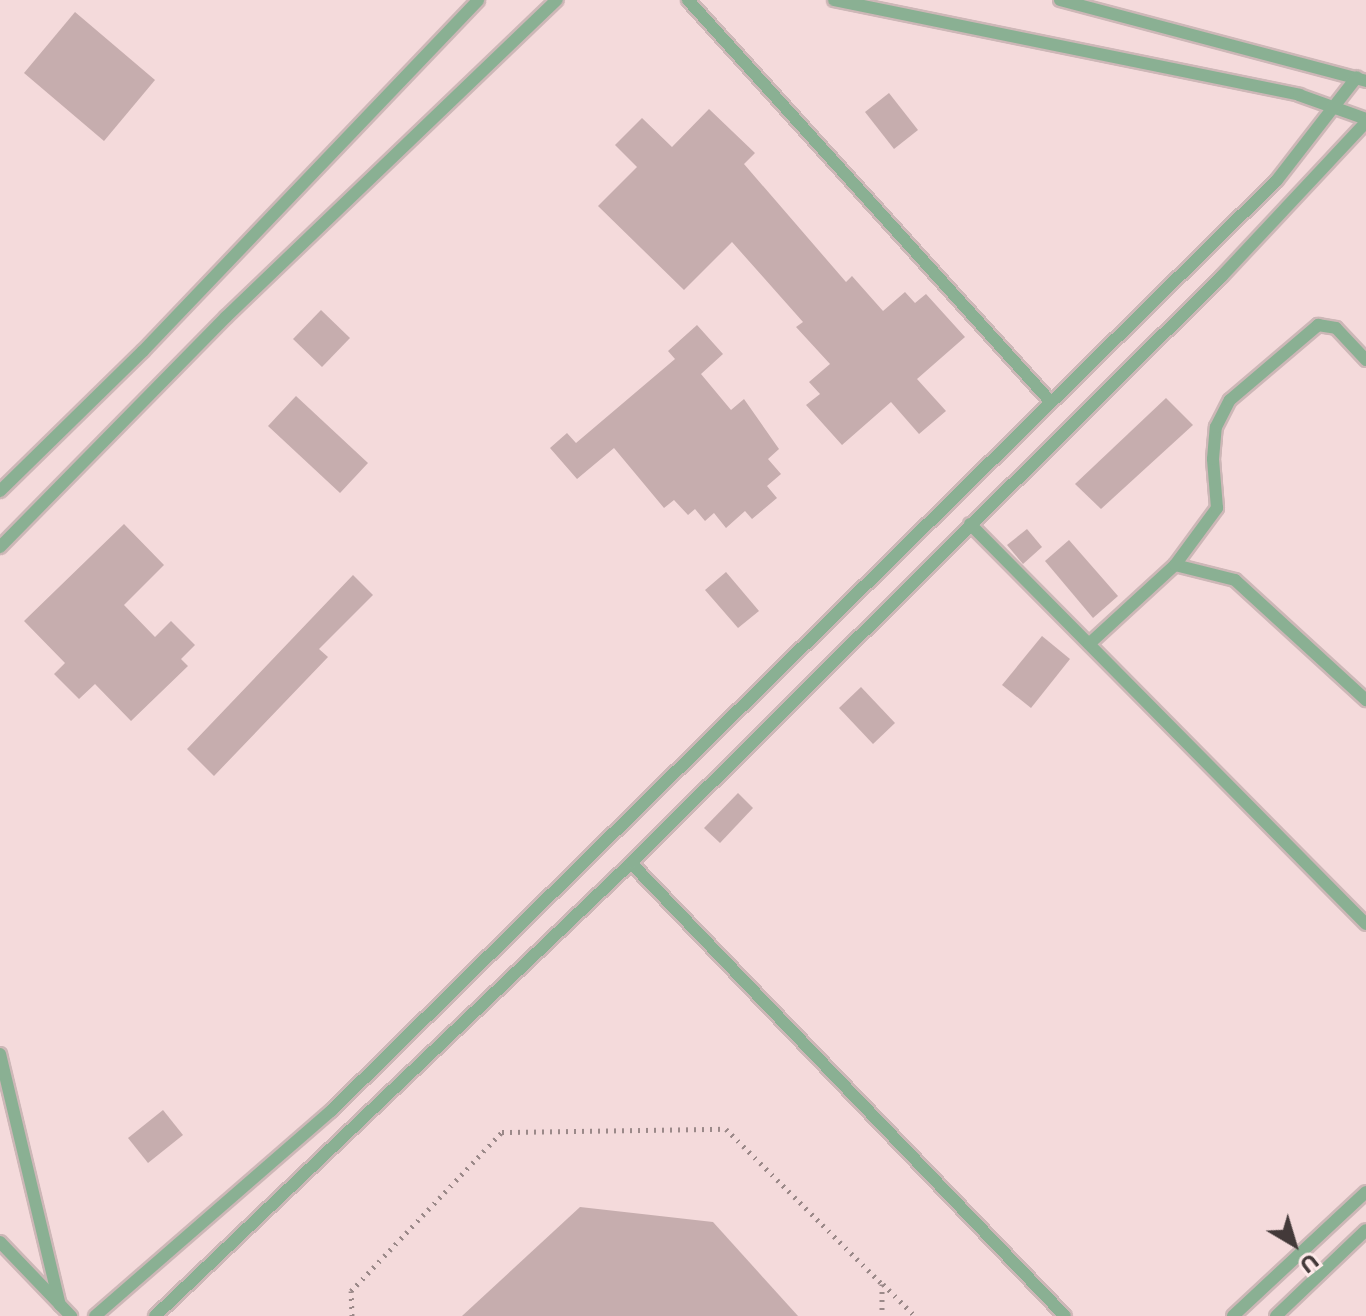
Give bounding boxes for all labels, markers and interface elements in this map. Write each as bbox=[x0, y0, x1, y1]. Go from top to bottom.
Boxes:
north arrow bbox=[1254, 1204, 1334, 1284]
text: U bbox=[1294, 1247, 1324, 1279]

